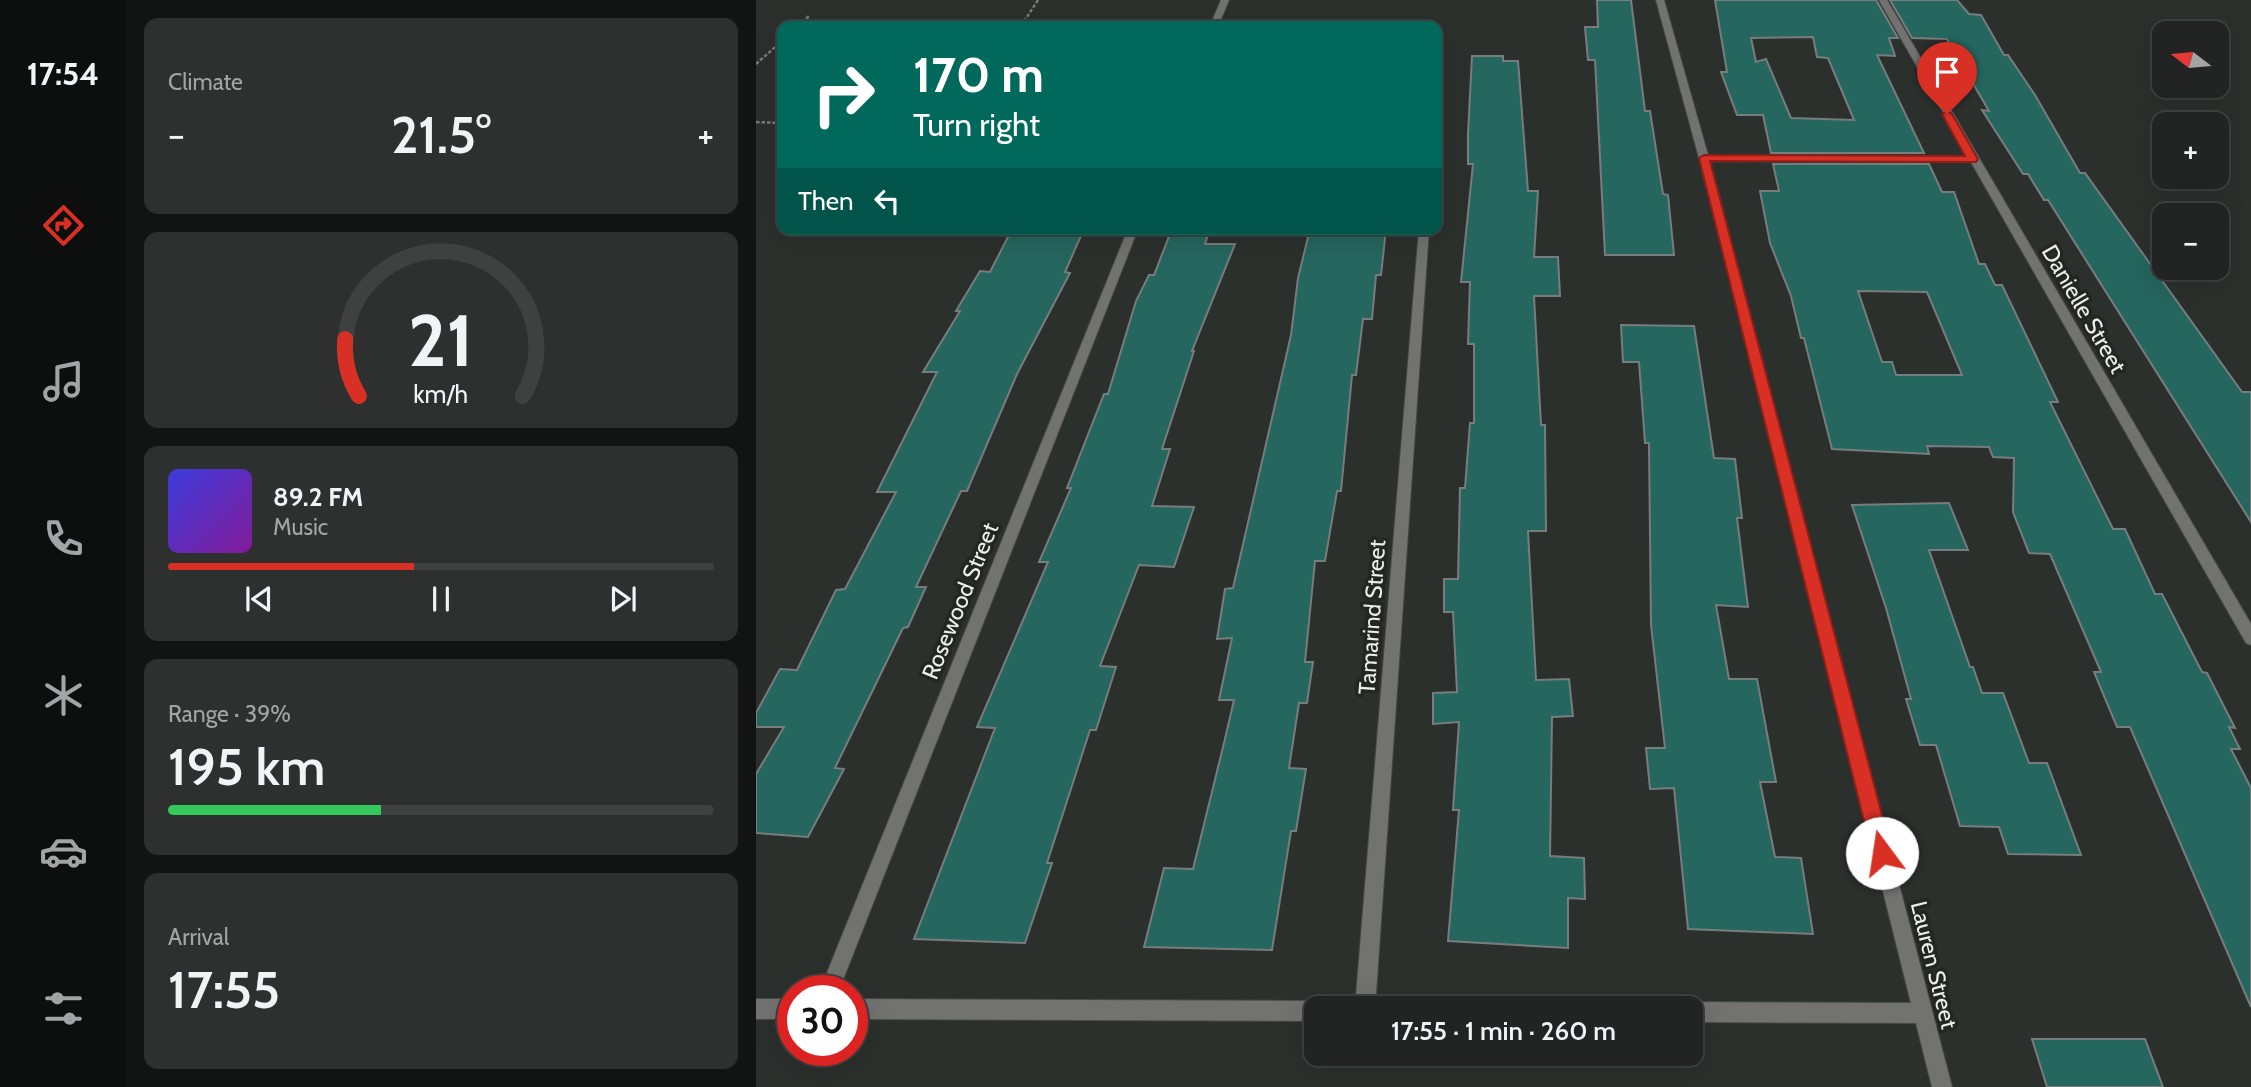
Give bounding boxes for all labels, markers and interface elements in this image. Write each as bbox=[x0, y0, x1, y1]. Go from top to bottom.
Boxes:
north arrow bbox=[2152, 21, 2230, 98]
map controls bbox=[2152, 21, 2229, 280]
pin bbox=[1917, 42, 1977, 114]
text: 170 m bbox=[913, 45, 1044, 104]
icon: right bbox=[798, 49, 889, 140]
icon: arrive bbox=[1928, 53, 1966, 91]
text: 17:54 bbox=[27, 54, 99, 93]
text: Climate bbox=[168, 68, 243, 96]
text: 21.5° bbox=[391, 103, 491, 166]
text: Turn right bbox=[913, 105, 1040, 144]
text: − bbox=[168, 111, 185, 158]
text: + bbox=[697, 111, 714, 158]
button: + bbox=[2152, 112, 2229, 189]
icon: left bbox=[868, 182, 906, 220]
text: Then bbox=[798, 185, 854, 217]
icon: directions bbox=[39, 201, 88, 250]
button: − bbox=[2152, 203, 2229, 280]
street label: Danielle Street bbox=[2036, 240, 2132, 379]
text: 21 bbox=[408, 296, 474, 384]
icon: music bbox=[39, 357, 88, 406]
text: km/h bbox=[414, 378, 468, 408]
text: 89.2 FM bbox=[273, 481, 363, 513]
text: Music bbox=[273, 513, 328, 541]
icon: phone bbox=[39, 514, 88, 563]
street label: Rosewood Street bbox=[916, 518, 1004, 683]
street label: Tamarind Street bbox=[1353, 538, 1391, 695]
icon: previous bbox=[240, 580, 278, 618]
icon: pause bbox=[422, 580, 460, 618]
icon: next bbox=[604, 580, 642, 618]
icon: climate bbox=[39, 671, 88, 720]
text: Range · 39% bbox=[168, 700, 291, 728]
text: 195 km bbox=[168, 735, 325, 798]
position arrow bbox=[1845, 816, 1919, 890]
icon: car bbox=[39, 827, 88, 876]
street label: Lauren Street bbox=[1905, 898, 1963, 1032]
text: Arrival bbox=[168, 923, 229, 951]
text: 17:55 bbox=[168, 958, 280, 1021]
speed limit sign: 30 bbox=[777, 975, 868, 1066]
icon: filters bbox=[39, 984, 88, 1033]
text: 17:55 · 1 min · 260 m bbox=[1391, 1015, 1616, 1047]

